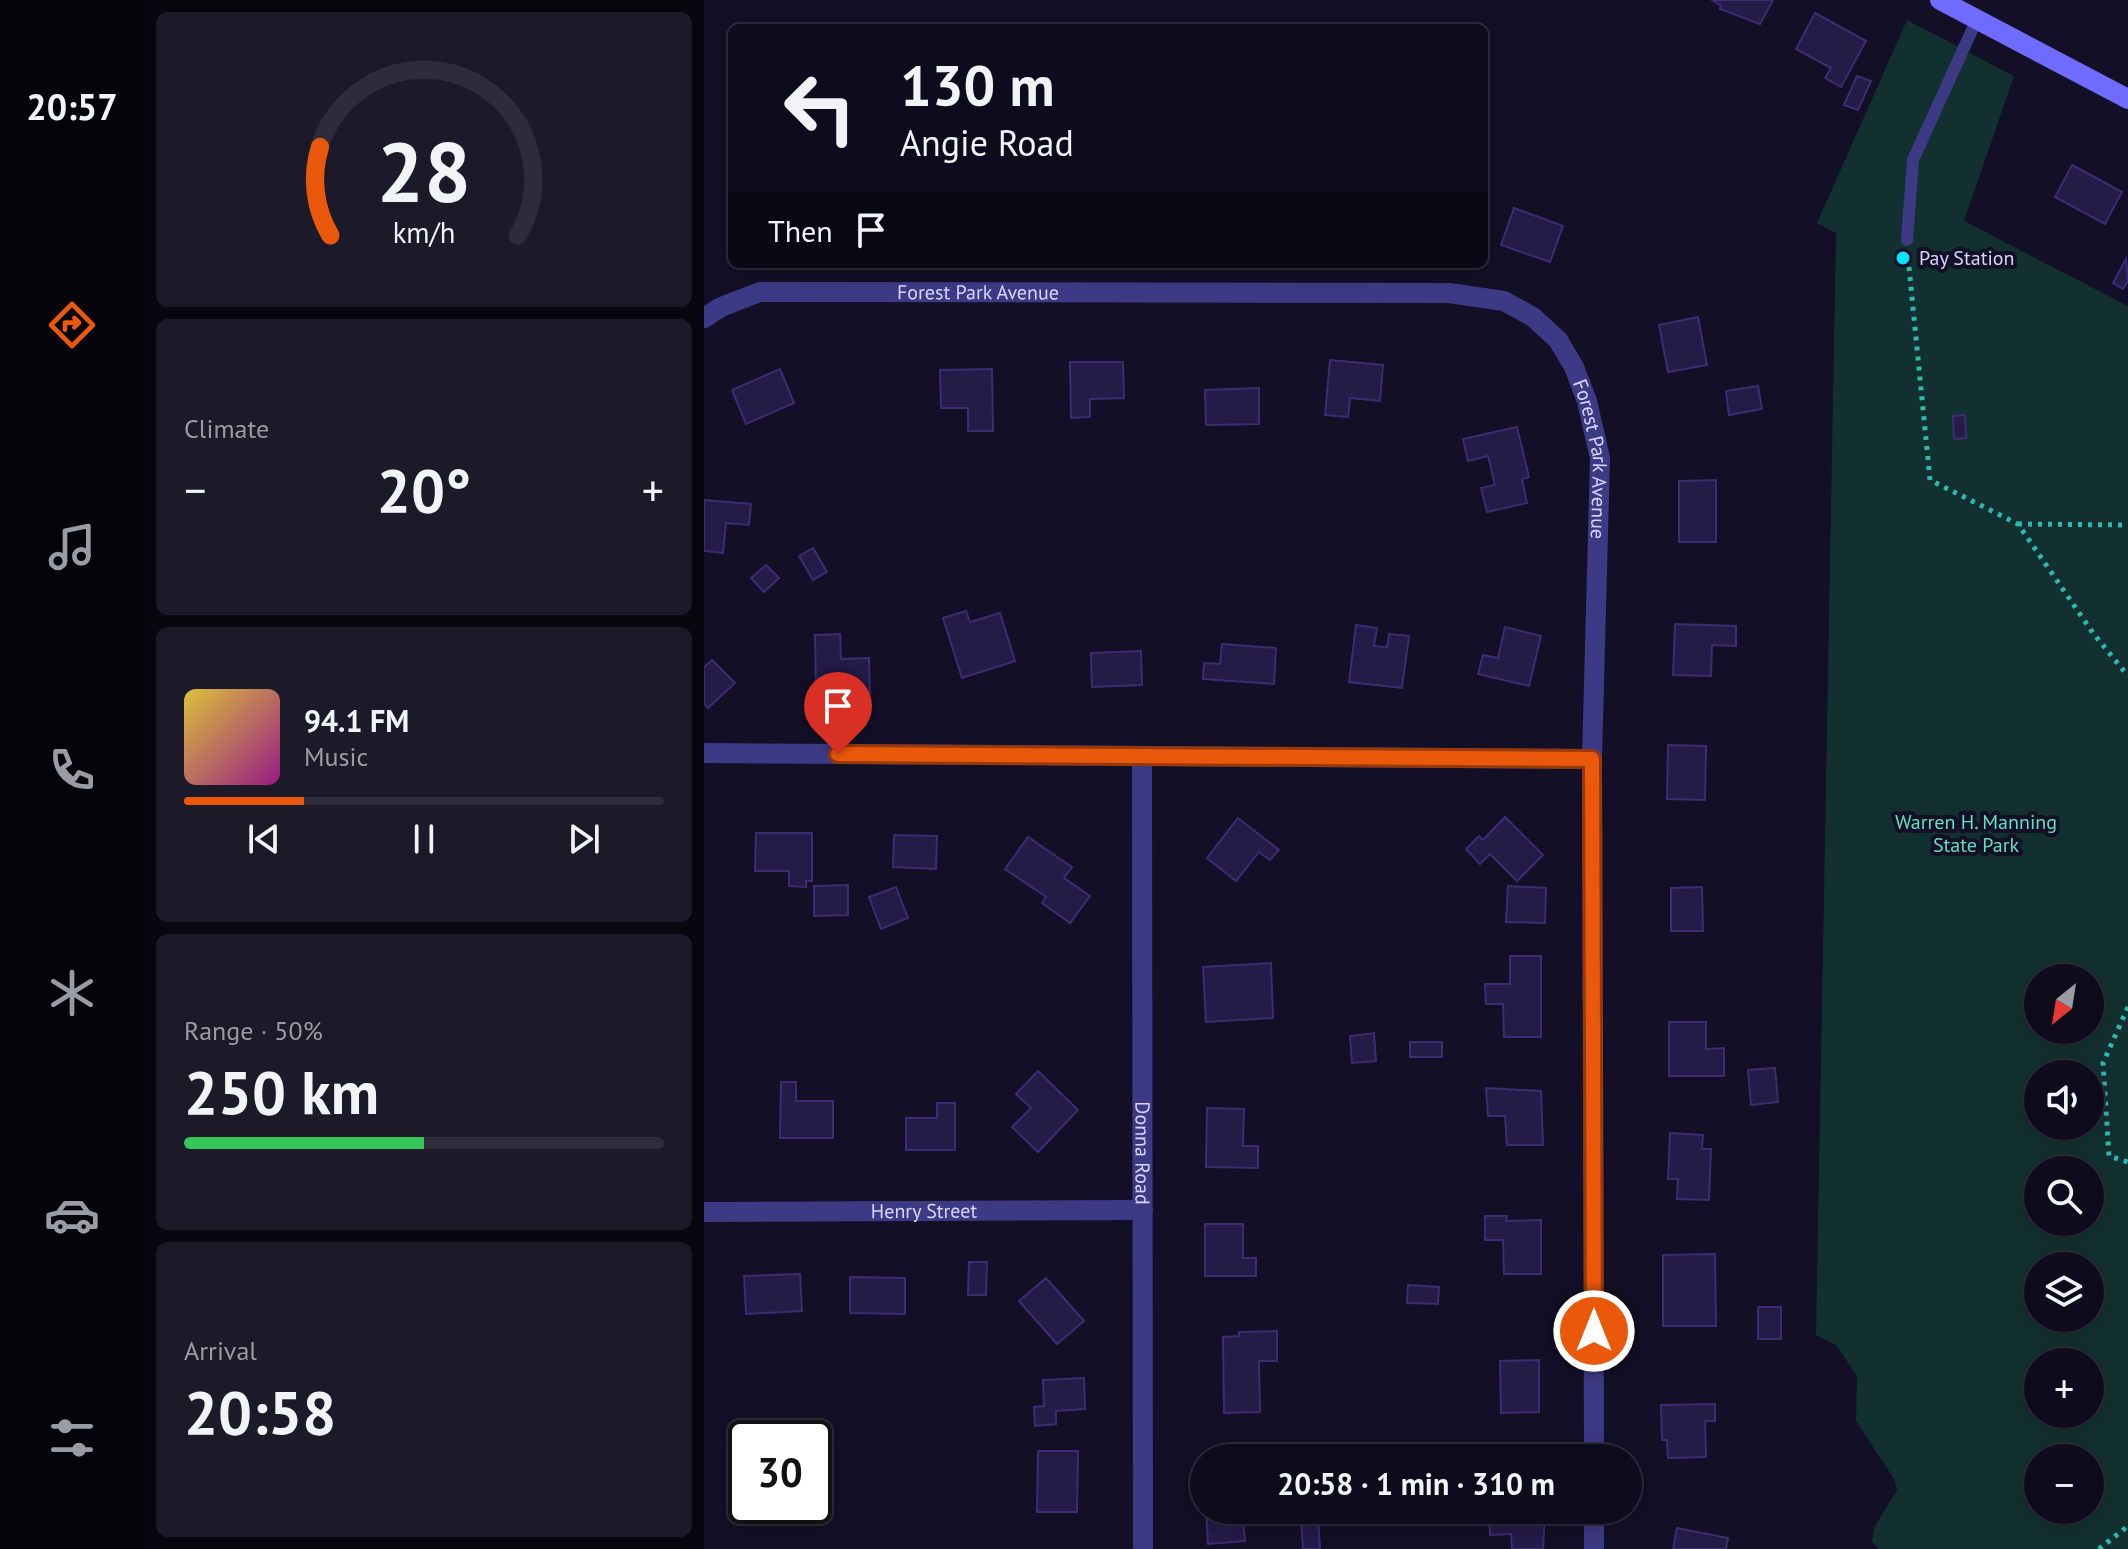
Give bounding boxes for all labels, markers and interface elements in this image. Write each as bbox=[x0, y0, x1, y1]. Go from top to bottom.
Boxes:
text: 130 m bbox=[900, 49, 1055, 121]
icon: left bbox=[768, 56, 872, 160]
text: 20:57 bbox=[26, 83, 118, 130]
text: 28 bbox=[377, 116, 471, 224]
text: Angie Road bbox=[900, 119, 1074, 166]
icon: arrive bbox=[849, 208, 893, 252]
text: Then bbox=[768, 211, 833, 250]
text: km/h bbox=[393, 214, 455, 251]
place label: Pay Station bbox=[1919, 245, 2014, 271]
marker: Pay Station bbox=[1894, 249, 1912, 267]
street label: Forest Park Avenue bbox=[897, 279, 1059, 305]
icon: directions bbox=[44, 297, 100, 353]
street label: Forest Park Avenue bbox=[1567, 375, 1613, 539]
text: Climate bbox=[184, 412, 269, 445]
text: 20° bbox=[377, 451, 471, 529]
text: − bbox=[184, 461, 206, 518]
text: + bbox=[642, 461, 664, 518]
icon: music bbox=[44, 519, 100, 575]
pin bbox=[804, 672, 872, 754]
icon: arrive bbox=[816, 684, 860, 728]
text: 94.1 FM bbox=[304, 701, 409, 740]
text: Music bbox=[304, 740, 368, 773]
icon: phone bbox=[44, 742, 100, 798]
park label: Warren H. Manning State Park bbox=[1895, 809, 2057, 858]
icon: previous bbox=[242, 817, 286, 861]
icon: pause bbox=[402, 817, 446, 861]
icon: next bbox=[562, 817, 606, 861]
north arrow bbox=[2024, 964, 2104, 1044]
map controls bbox=[2024, 964, 2104, 1524]
icon: climate bbox=[44, 965, 100, 1021]
text: Range · 50% bbox=[184, 1014, 323, 1047]
text: 250 km bbox=[184, 1053, 379, 1131]
button: sound bbox=[2024, 1060, 2104, 1140]
street label: Donna Road bbox=[1129, 1101, 1156, 1205]
button: search bbox=[2024, 1156, 2104, 1236]
icon: car bbox=[44, 1187, 100, 1243]
street label: Henry Street bbox=[871, 1198, 978, 1224]
button: layers bbox=[2024, 1252, 2104, 1332]
position arrow bbox=[1552, 1289, 1636, 1373]
text: Arrival bbox=[184, 1334, 257, 1367]
button: + bbox=[2024, 1348, 2104, 1428]
text: 20:58 bbox=[184, 1373, 336, 1451]
icon: filters bbox=[44, 1410, 100, 1466]
speed limit sign: 30 bbox=[728, 1420, 832, 1524]
button: − bbox=[2024, 1444, 2104, 1524]
text: 20:58 · 1 min · 310 m bbox=[1277, 1464, 1555, 1503]

